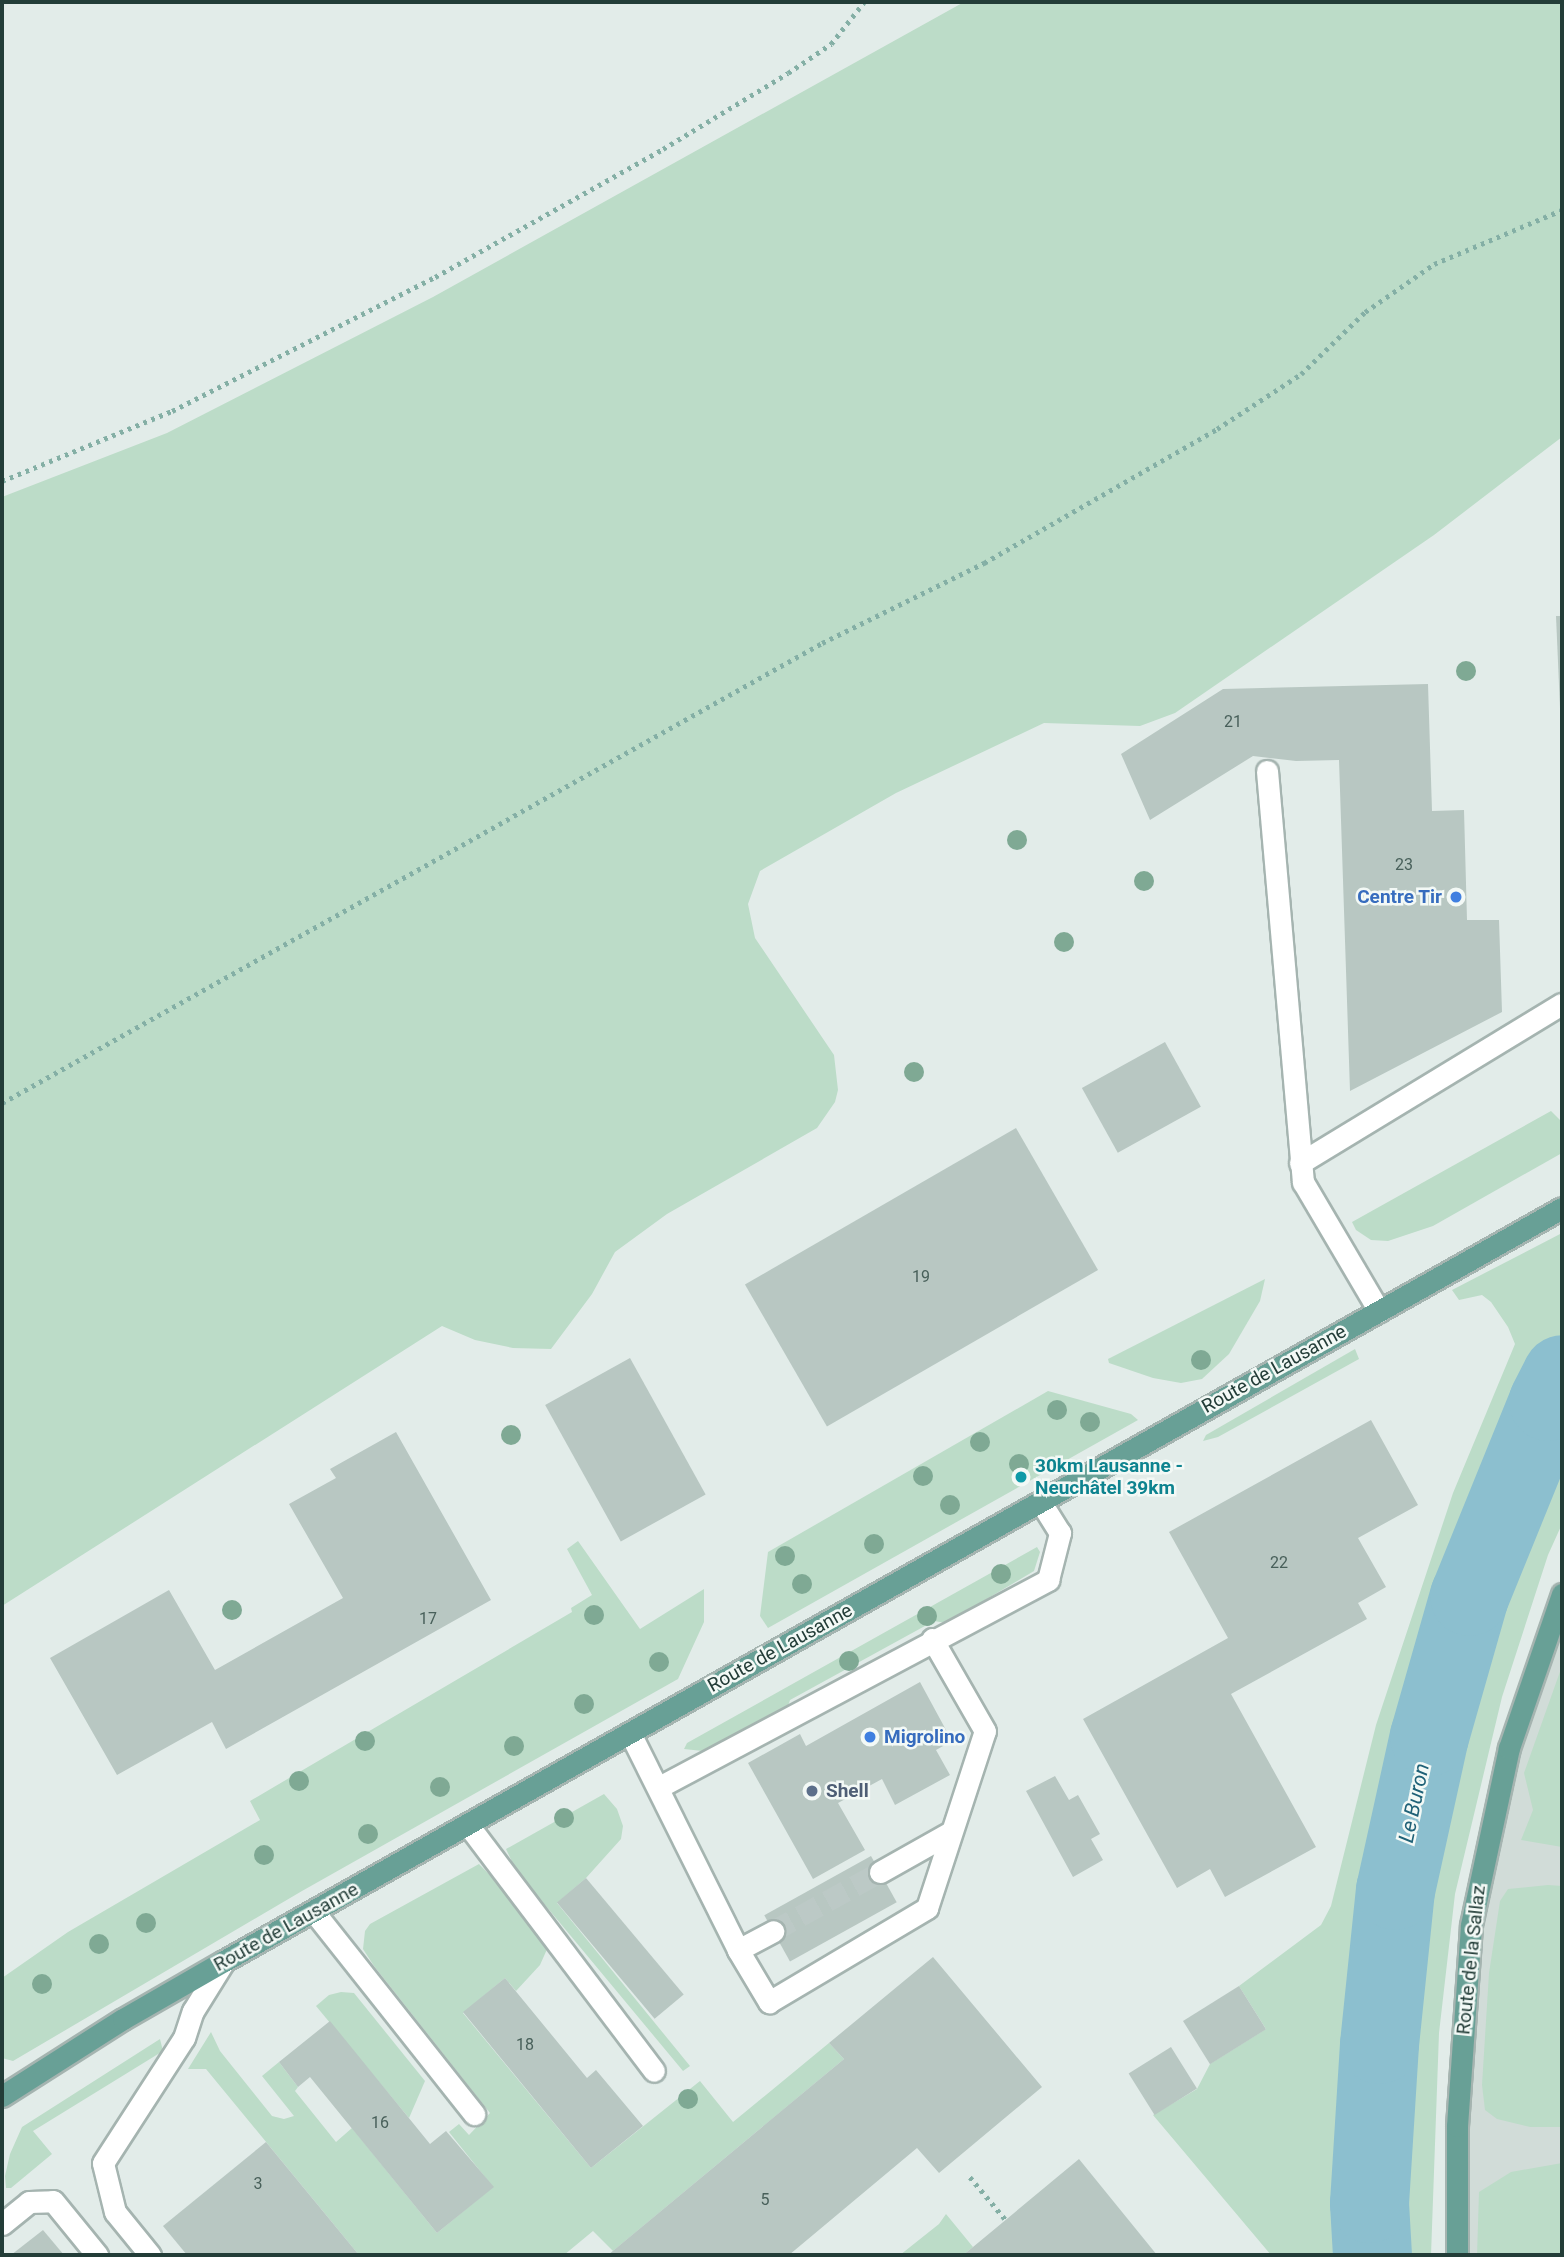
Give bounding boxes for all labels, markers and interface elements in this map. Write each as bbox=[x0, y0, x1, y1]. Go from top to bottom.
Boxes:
house number: 21 bbox=[1224, 712, 1242, 732]
house number: 23 bbox=[1395, 855, 1413, 875]
place label: Centre Tir bbox=[1357, 886, 1442, 908]
marker: Centre Tir bbox=[1448, 889, 1464, 905]
house number: 19 bbox=[912, 1267, 930, 1287]
street label: Route de Lausanne bbox=[1198, 1320, 1350, 1418]
place label: 30km Lausanne - Neuchâtel 39km bbox=[1035, 1455, 1183, 1499]
marker: 30km Lausanne - Neuchâtel 39km bbox=[1013, 1469, 1029, 1485]
house number: 22 bbox=[1270, 1553, 1288, 1573]
street label: Route de Lausanne bbox=[704, 1599, 856, 1697]
house number: 17 bbox=[419, 1609, 437, 1629]
place label: Migrolino bbox=[884, 1726, 965, 1748]
marker: Migrolino bbox=[862, 1729, 878, 1745]
water label: Le Buron bbox=[1393, 1761, 1435, 1845]
place label: Shell bbox=[826, 1780, 869, 1802]
marker: Shell bbox=[804, 1783, 820, 1799]
street label: Route de Lausanne bbox=[210, 1878, 362, 1976]
street label: Route de la Sallaz bbox=[1452, 1884, 1490, 2036]
house number: 18 bbox=[516, 2035, 534, 2055]
house number: 16 bbox=[371, 2113, 389, 2133]
house number: 3 bbox=[254, 2174, 262, 2194]
house number: 5 bbox=[761, 2190, 769, 2210]

